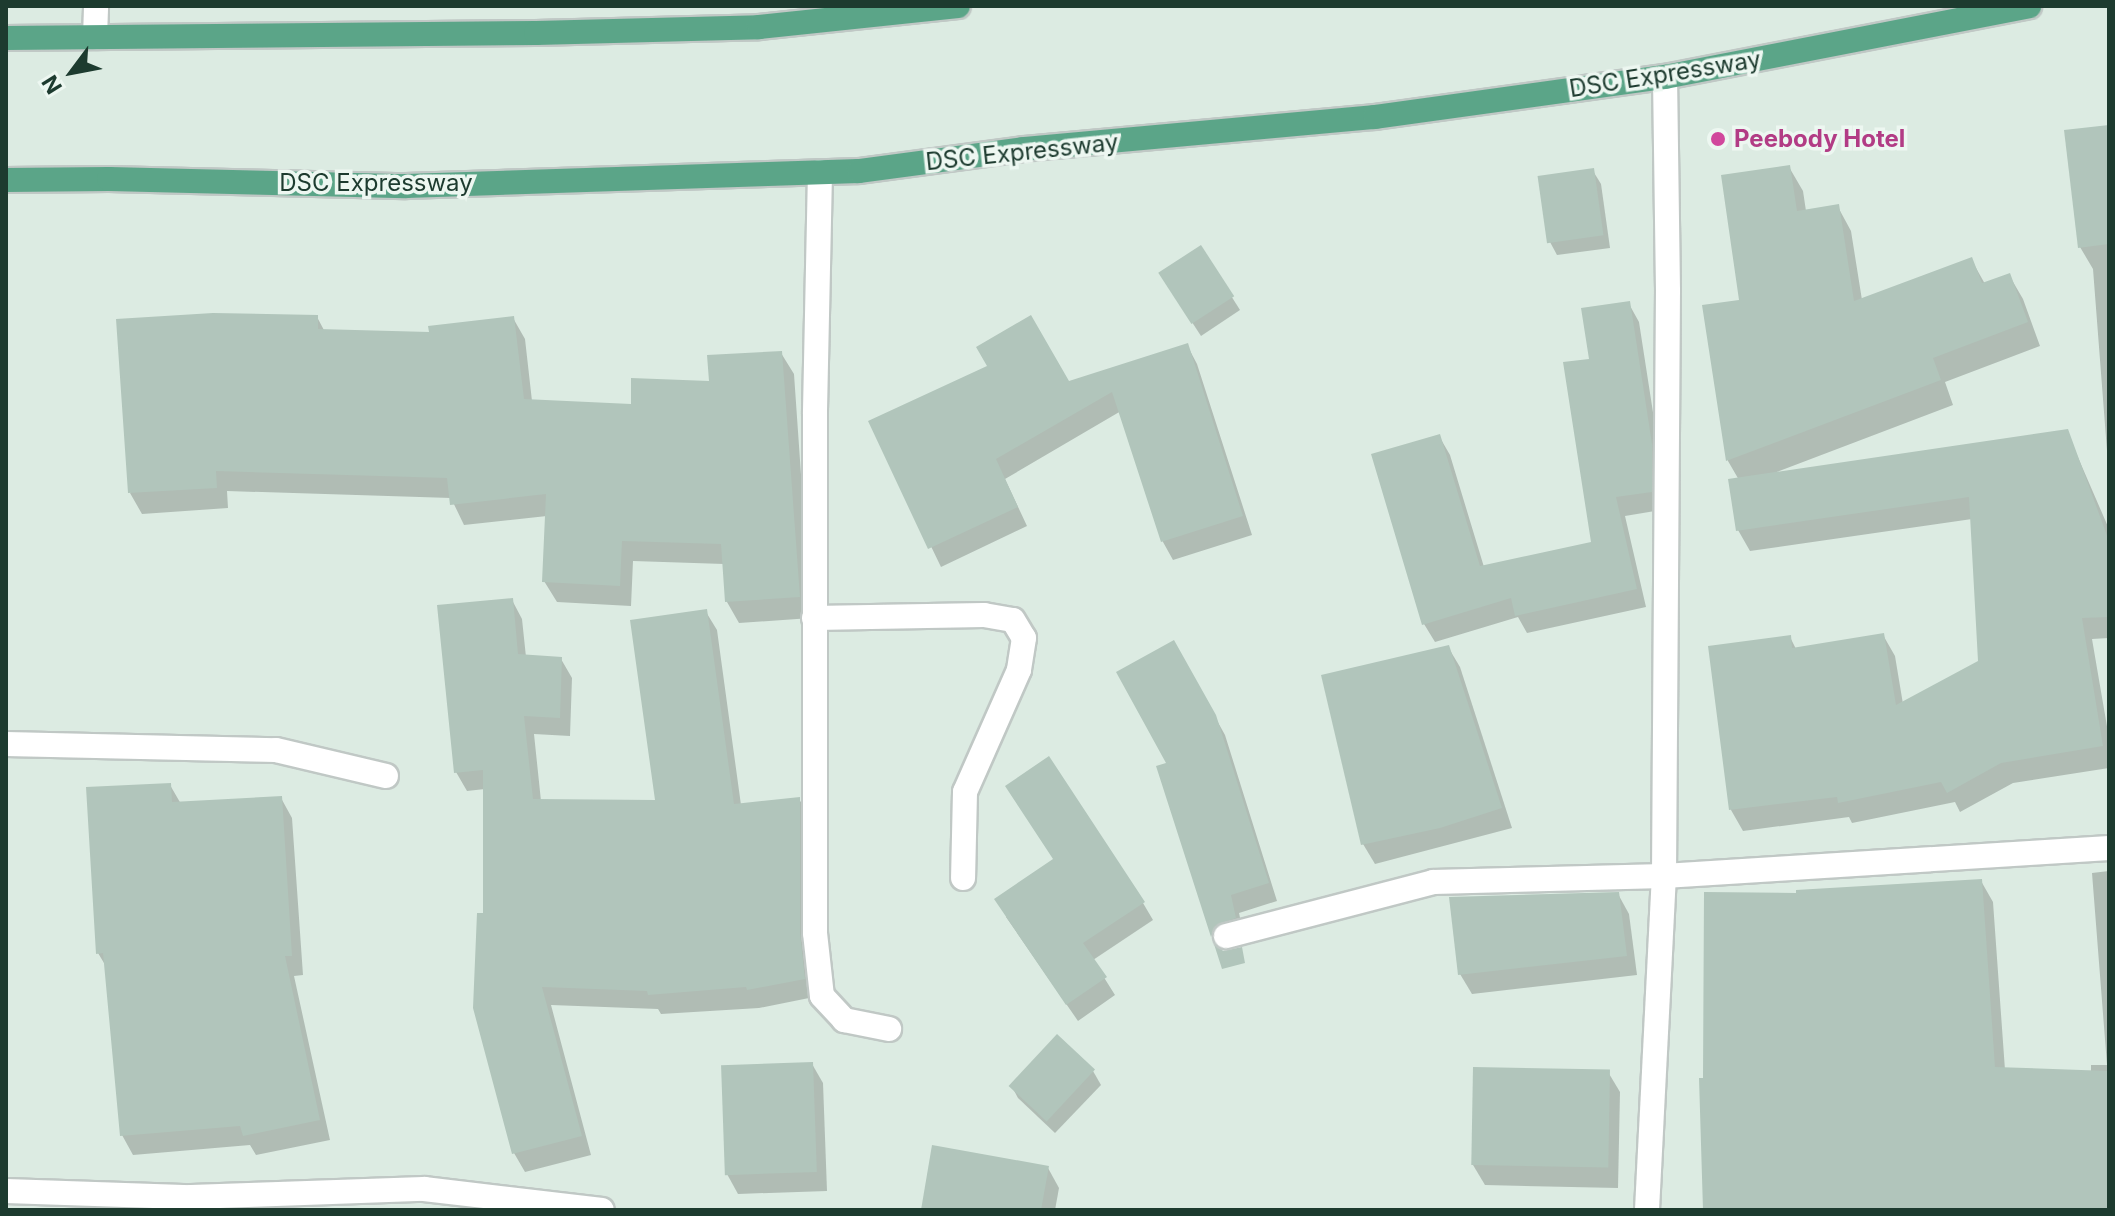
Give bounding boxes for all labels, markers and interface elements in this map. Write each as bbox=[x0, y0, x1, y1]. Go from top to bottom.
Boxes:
north arrow bbox=[32, 32, 112, 112]
street label: DSC Expressway bbox=[1567, 45, 1763, 103]
text: N bbox=[36, 71, 67, 99]
place label: Peebody Hotel bbox=[1734, 125, 1905, 153]
street label: DSC Expressway bbox=[924, 128, 1120, 176]
marker: Peebody Hotel bbox=[1709, 130, 1727, 148]
street label: DSC Expressway bbox=[279, 169, 473, 197]

